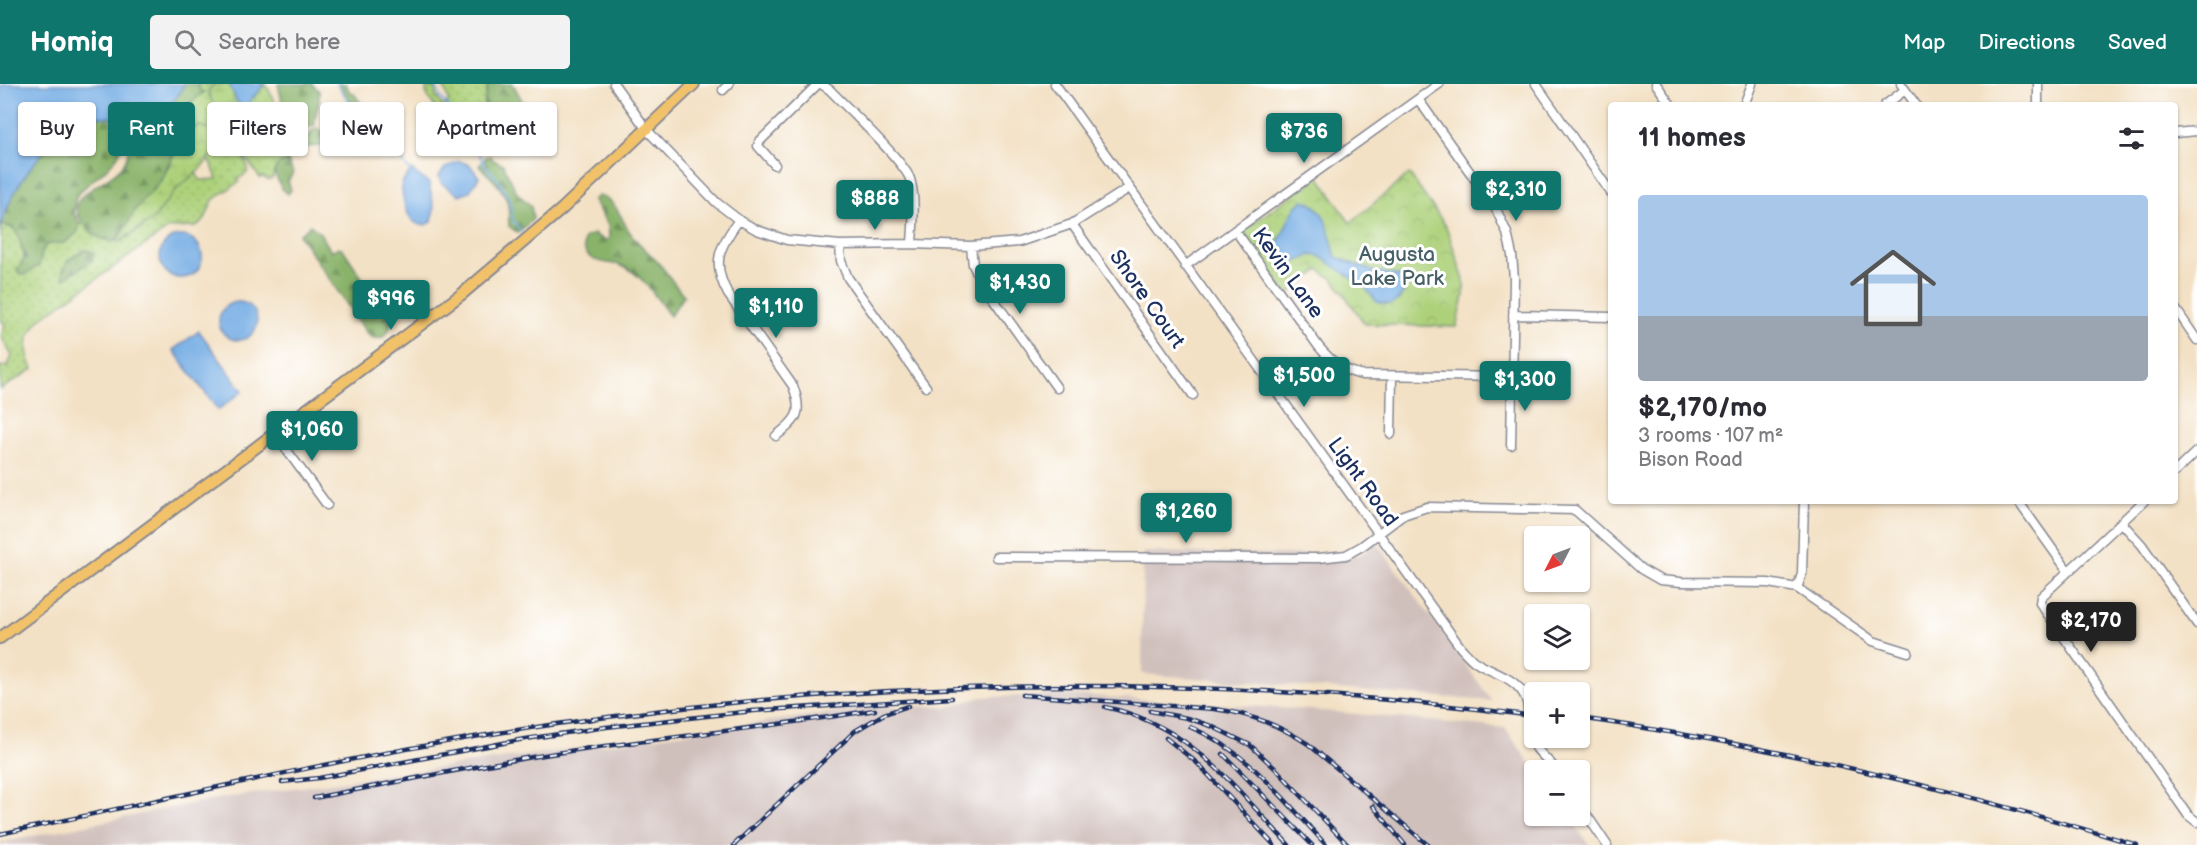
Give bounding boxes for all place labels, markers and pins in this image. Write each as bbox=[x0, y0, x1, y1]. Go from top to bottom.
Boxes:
pin: $736 bbox=[1268, 113, 1340, 164]
pin: $2,310 bbox=[1467, 171, 1565, 222]
pin: $888 bbox=[839, 180, 911, 231]
pin: $1,430 bbox=[971, 264, 1069, 315]
pin: $996 bbox=[355, 280, 427, 331]
pin: $1,110 bbox=[727, 288, 825, 339]
pin: $1,500 bbox=[1255, 357, 1353, 408]
pin: $1,300 bbox=[1476, 361, 1574, 412]
pin: $1,060 bbox=[263, 411, 361, 462]
pin: $1,260 bbox=[1137, 493, 1235, 544]
pin: $2,170 bbox=[2042, 602, 2140, 653]

